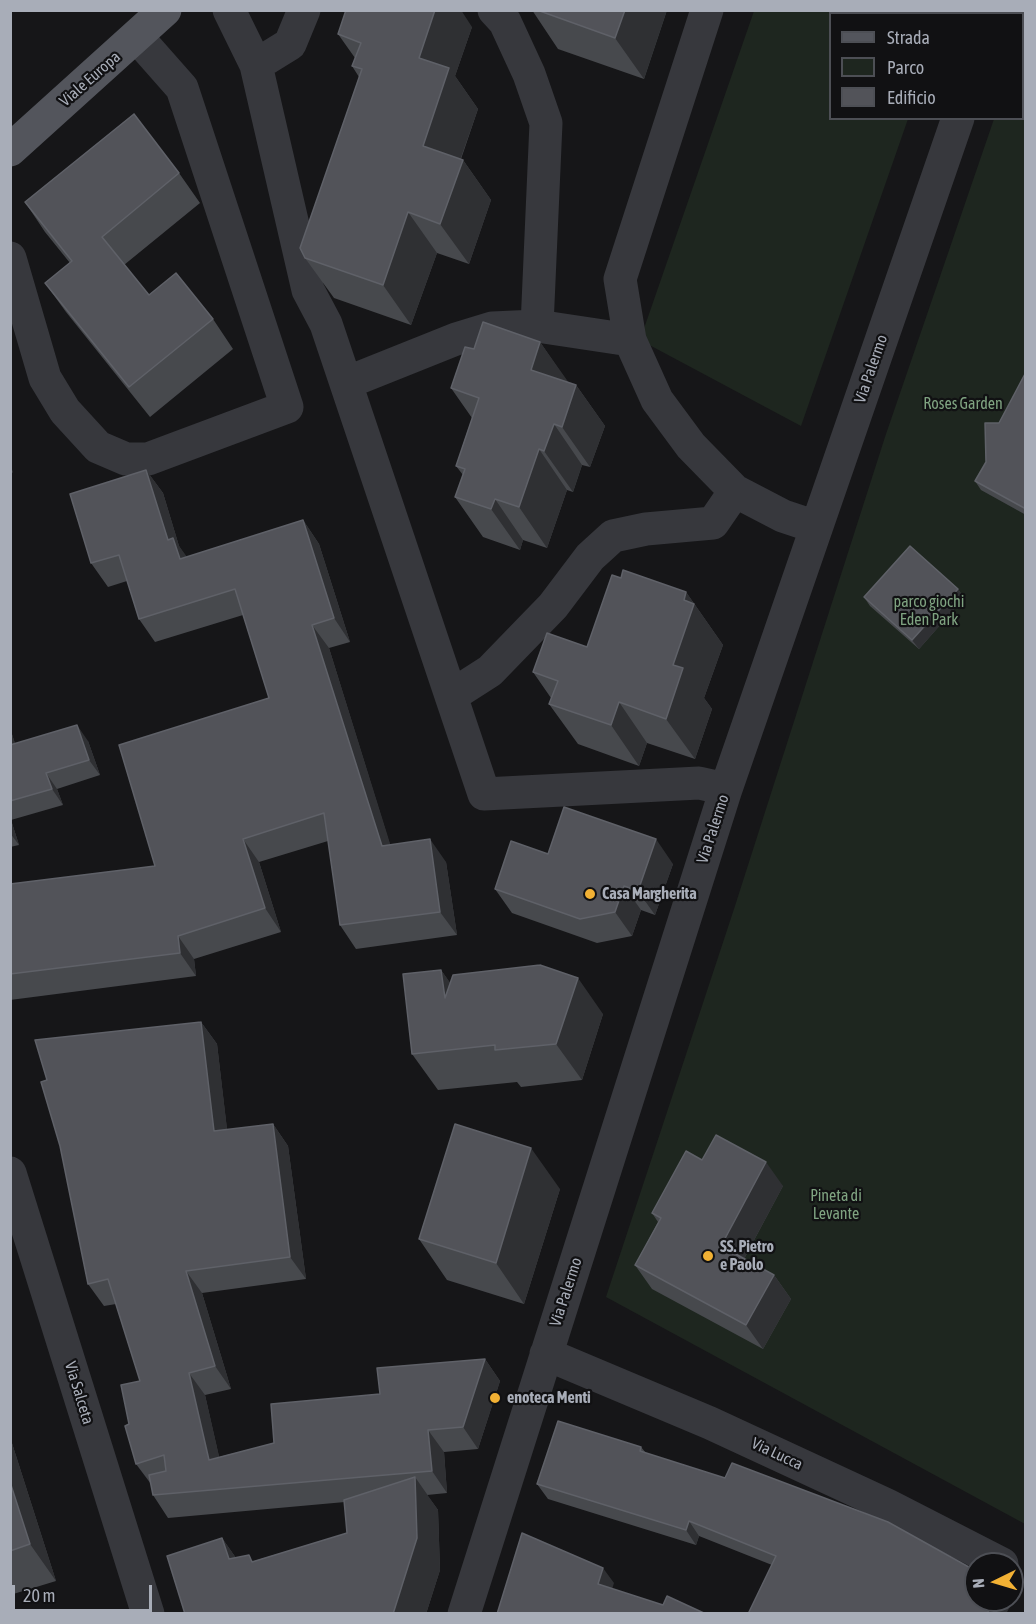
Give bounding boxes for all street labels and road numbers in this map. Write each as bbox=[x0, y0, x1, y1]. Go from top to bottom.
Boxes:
street label: Viale Europa bbox=[56, 47, 124, 111]
street label: Via Palermo bbox=[850, 332, 892, 406]
street label: Via Palermo bbox=[693, 792, 733, 866]
street label: Via Palermo bbox=[546, 1255, 586, 1329]
street label: Via Salceta bbox=[60, 1359, 98, 1427]
street label: Via Lucca bbox=[748, 1434, 806, 1474]

